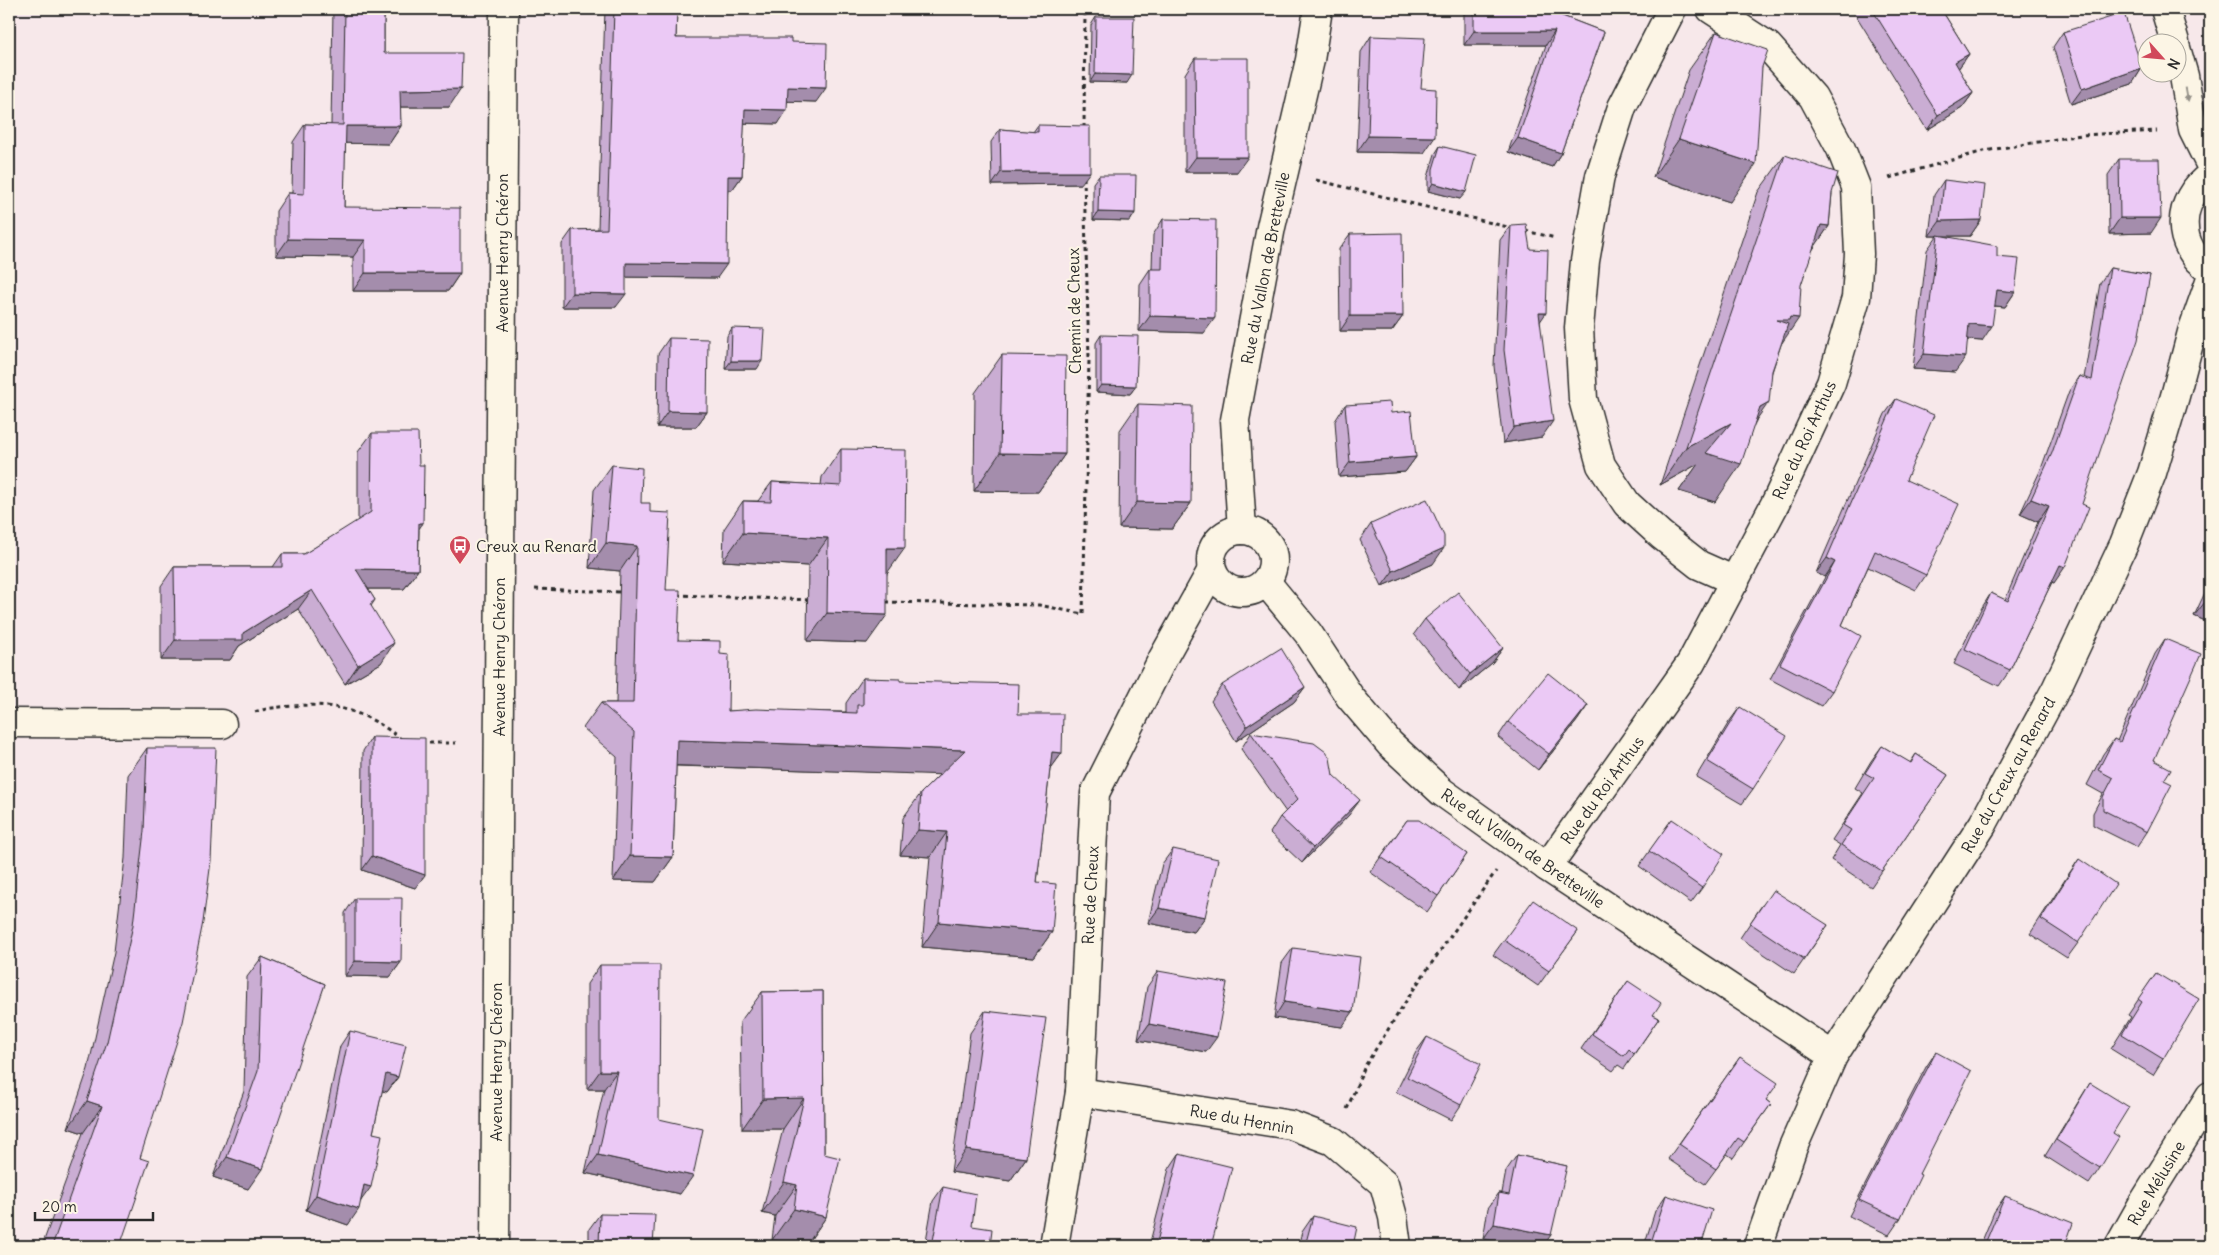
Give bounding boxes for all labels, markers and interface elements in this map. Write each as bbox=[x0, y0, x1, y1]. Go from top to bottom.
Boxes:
north arrow bbox=[2136, 32, 2186, 82]
text: N bbox=[2163, 56, 2184, 72]
one-way arrow bbox=[2184, 88, 2192, 104]
street label: Rue du Vallon de Bretteville bbox=[1237, 170, 1293, 366]
street label: Avenue Henry Chéron bbox=[492, 173, 512, 333]
street label: Chemin de Cheux bbox=[1063, 247, 1085, 374]
street label: Rue du Roi Arthus bbox=[1768, 377, 1840, 503]
bus stop icon: Creux au Renard bbox=[448, 534, 472, 565]
place label: Creux au Renard bbox=[476, 536, 597, 556]
street label: Avenue Henry Chéron bbox=[489, 577, 509, 737]
street label: Rue du Creux au Renard bbox=[1957, 693, 2059, 857]
street label: Rue du Roi Arthus bbox=[1556, 732, 1648, 848]
street label: Rue du Vallon de Bretteville bbox=[1437, 784, 1609, 912]
street label: Rue de Cheux bbox=[1077, 845, 1103, 945]
street label: Avenue Henry Chéron bbox=[486, 982, 506, 1142]
street label: Rue du Hennin bbox=[1188, 1100, 1296, 1138]
street label: Rue Mélusine bbox=[2123, 1137, 2189, 1229]
scale bar bbox=[35, 1190, 152, 1222]
text: 20 m bbox=[42, 1197, 77, 1216]

